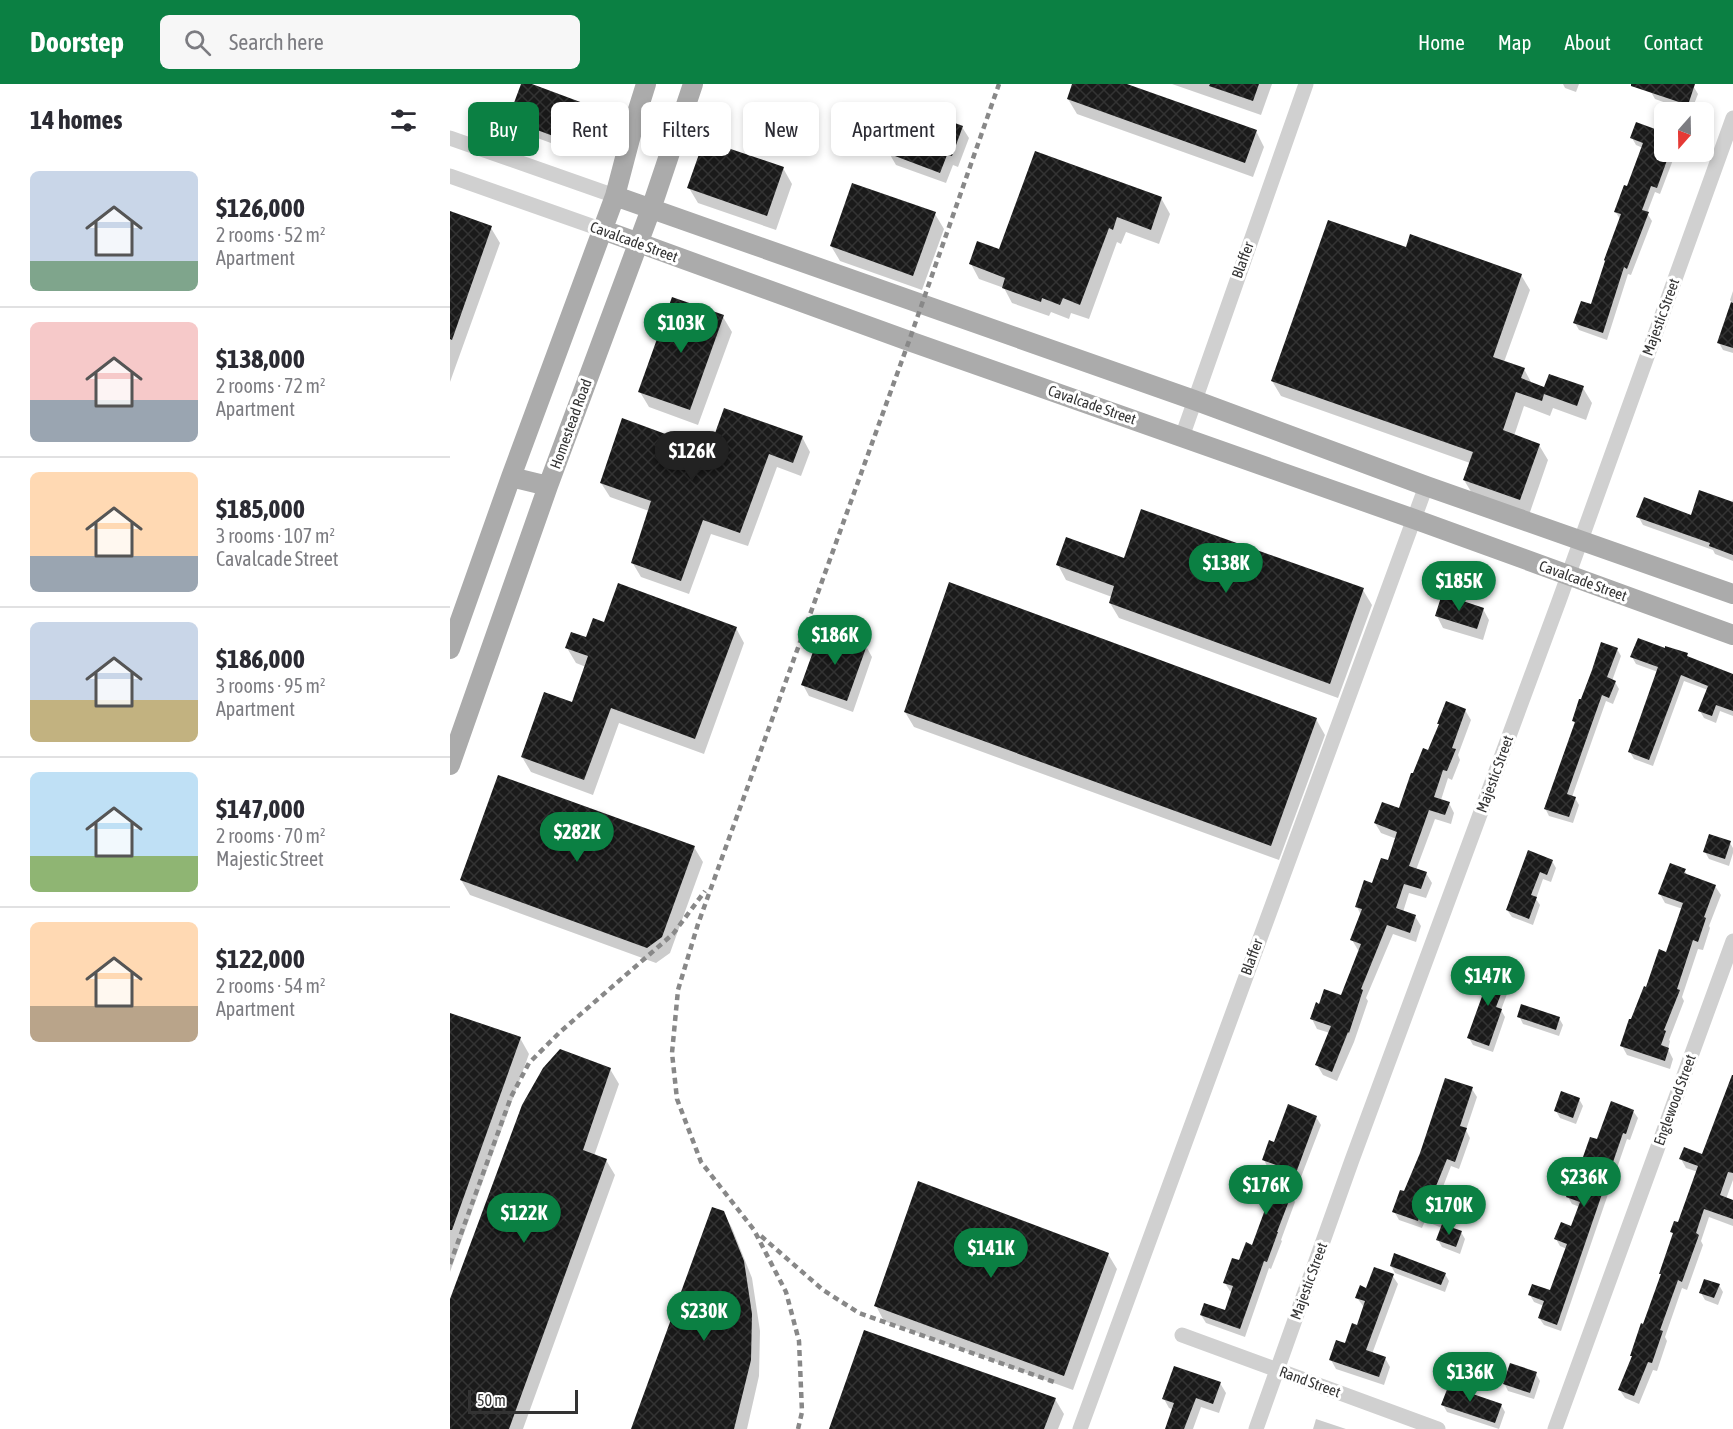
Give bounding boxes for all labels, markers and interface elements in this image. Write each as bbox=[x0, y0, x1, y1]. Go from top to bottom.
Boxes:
search box bbox=[160, 15, 580, 69]
text: Doorstep bbox=[30, 26, 124, 58]
icon: search bbox=[181, 26, 214, 59]
text: Search here bbox=[229, 29, 324, 55]
text: Home bbox=[1418, 30, 1465, 54]
text: Map bbox=[1498, 30, 1532, 54]
text: About bbox=[1565, 30, 1611, 54]
text: Contact bbox=[1644, 30, 1703, 54]
chip: Buy bbox=[468, 102, 539, 156]
chip: Rent bbox=[551, 102, 629, 156]
chip: Filters bbox=[641, 102, 731, 156]
chip: New bbox=[743, 102, 819, 156]
chip: Apartment bbox=[831, 102, 956, 156]
north arrow bbox=[1654, 102, 1714, 162]
map controls bbox=[1654, 102, 1714, 162]
icon: filters bbox=[387, 104, 420, 137]
text: 14 homes bbox=[30, 105, 123, 135]
text: $126,000 bbox=[216, 193, 305, 223]
icon: home bbox=[78, 195, 150, 267]
street label: Cavalcade Street bbox=[588, 218, 680, 265]
text: 2 rooms · 52 m² bbox=[216, 223, 326, 246]
street label: Blaffer bbox=[1228, 239, 1257, 280]
text: Apartment bbox=[216, 246, 295, 269]
street label: Majestic Street bbox=[1639, 276, 1682, 358]
pin: $103K bbox=[639, 303, 723, 354]
text: $103K bbox=[658, 311, 704, 334]
text: $138,000 bbox=[216, 344, 305, 374]
icon: home bbox=[78, 346, 150, 418]
text: 2 rooms · 72 m² bbox=[216, 374, 326, 397]
street label: Homestead Road bbox=[546, 377, 595, 471]
street label: Cavalcade Street bbox=[1046, 382, 1138, 428]
text: Apartment bbox=[216, 397, 295, 420]
pin: $126K bbox=[650, 431, 734, 482]
text: $126K bbox=[669, 439, 715, 462]
text: $185,000 bbox=[216, 494, 305, 524]
icon: home bbox=[78, 496, 150, 568]
text: 3 rooms · 107 m² bbox=[216, 524, 335, 547]
pin: $138K bbox=[1184, 543, 1268, 594]
text: Cavalcade Street bbox=[216, 547, 339, 570]
text: $138K bbox=[1203, 551, 1249, 574]
street label: Cavalcade Street bbox=[1537, 557, 1629, 604]
pin: $185K bbox=[1417, 561, 1501, 612]
text: $185K bbox=[1436, 569, 1482, 592]
pin: $186K bbox=[793, 615, 877, 666]
text: $186K bbox=[812, 623, 858, 646]
text: $186,000 bbox=[216, 644, 305, 674]
icon: home bbox=[78, 646, 150, 718]
text: 3 rooms · 95 m² bbox=[216, 674, 326, 697]
text: Apartment bbox=[216, 697, 295, 720]
street label: Majestic Street bbox=[1473, 733, 1516, 815]
text: $147,000 bbox=[216, 794, 305, 824]
icon: home bbox=[78, 796, 150, 868]
pin: $282K bbox=[535, 812, 619, 863]
text: $282K bbox=[554, 820, 600, 843]
text: 2 rooms · 70 m² bbox=[216, 824, 326, 847]
text: Majestic Street bbox=[216, 847, 324, 870]
street label: Blaffer bbox=[1237, 936, 1266, 977]
text: $122,000 bbox=[216, 944, 305, 974]
icon: home bbox=[78, 946, 150, 1018]
pin: $147K bbox=[1446, 956, 1530, 1007]
text: $147K bbox=[1465, 964, 1511, 987]
text: 2 rooms · 54 m² bbox=[216, 974, 326, 997]
text: Apartment bbox=[216, 997, 295, 1020]
street label: Englewood Street bbox=[1650, 1052, 1699, 1148]
pin: $236K bbox=[1542, 1157, 1626, 1208]
pin: $176K bbox=[1224, 1165, 1308, 1216]
text: $236K bbox=[1561, 1165, 1607, 1188]
text: $176K bbox=[1243, 1173, 1289, 1196]
pin: $170K bbox=[1407, 1185, 1491, 1236]
pin: $122K bbox=[482, 1193, 566, 1244]
text: $170K bbox=[1426, 1193, 1472, 1216]
text: $122K bbox=[501, 1201, 547, 1224]
pin: $141K bbox=[949, 1228, 1033, 1279]
text: $141K bbox=[968, 1236, 1014, 1259]
street label: Majestic Street bbox=[1287, 1240, 1330, 1322]
pin: $230K bbox=[662, 1291, 746, 1342]
text: $230K bbox=[681, 1299, 727, 1322]
pin: $136K bbox=[1428, 1352, 1512, 1403]
text: $136K bbox=[1447, 1360, 1493, 1383]
street label: Rand Street bbox=[1277, 1363, 1343, 1400]
scale bar bbox=[468, 1387, 578, 1414]
text: 50 m bbox=[477, 1391, 506, 1409]

